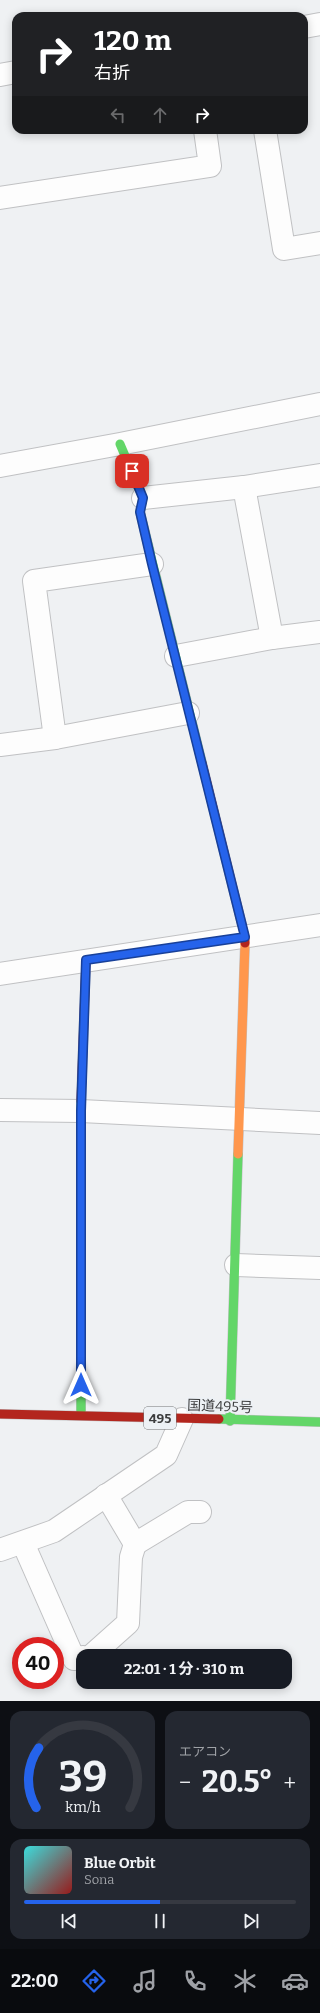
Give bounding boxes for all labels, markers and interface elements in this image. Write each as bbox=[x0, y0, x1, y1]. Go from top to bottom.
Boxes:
text: 120 m bbox=[94, 24, 171, 57]
icon: right bbox=[28, 28, 80, 80]
text: 右折 bbox=[94, 62, 130, 84]
icon: left bbox=[107, 104, 129, 126]
icon: ahead bbox=[149, 104, 171, 126]
icon: right bbox=[191, 104, 213, 126]
pin bbox=[115, 454, 149, 488]
icon: arrive bbox=[121, 460, 143, 482]
position arrow bbox=[60, 1364, 102, 1406]
street label: 国道495号 bbox=[187, 1397, 253, 1416]
road number: 495 bbox=[144, 1407, 176, 1429]
speed limit sign: 40 bbox=[12, 1637, 64, 1689]
text: 22:01 · 1 分 · 310 m bbox=[124, 1660, 244, 1678]
text: エアコン bbox=[179, 1744, 231, 1759]
text: 39 bbox=[58, 1752, 107, 1802]
text: 20.5° bbox=[202, 1764, 273, 1800]
text: − bbox=[179, 1769, 191, 1796]
text: + bbox=[283, 1769, 296, 1796]
text: km/h bbox=[65, 1799, 100, 1816]
text: Blue Orbit bbox=[84, 1854, 156, 1872]
text: Sona bbox=[84, 1872, 114, 1887]
icon: previous bbox=[58, 1910, 80, 1932]
icon: pause bbox=[149, 1910, 171, 1932]
icon: next bbox=[240, 1910, 262, 1932]
icon: directions bbox=[80, 1967, 108, 1995]
icon: music bbox=[131, 1967, 159, 1995]
icon: phone bbox=[181, 1967, 209, 1995]
icon: climate bbox=[231, 1967, 259, 1995]
icon: car bbox=[281, 1967, 309, 1995]
text: 22:00 bbox=[11, 1970, 58, 1992]

